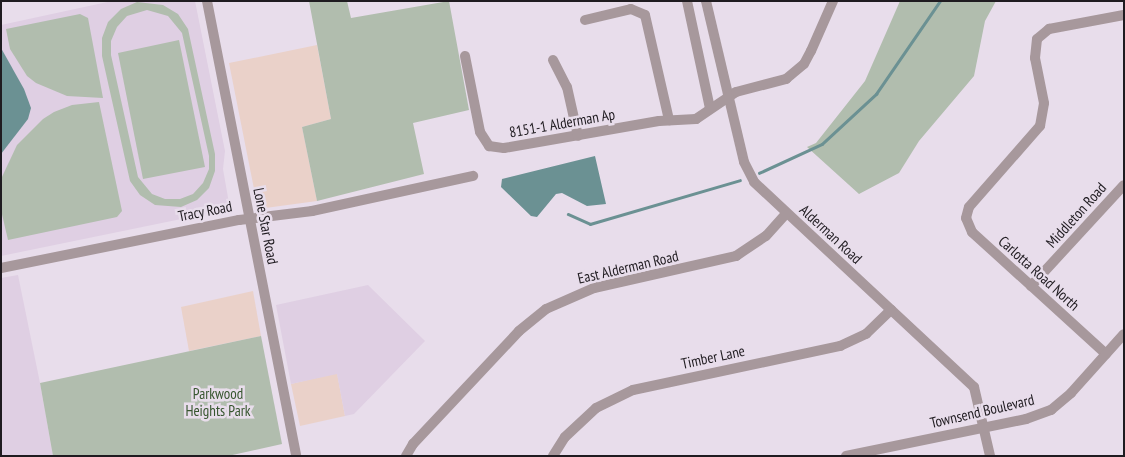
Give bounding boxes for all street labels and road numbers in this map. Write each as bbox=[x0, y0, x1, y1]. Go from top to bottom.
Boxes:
street label: 8151-1 Alderman Ap bbox=[507, 105, 617, 141]
street label: Middleton Road bbox=[1042, 179, 1110, 251]
street label: Lone Star Road bbox=[250, 186, 282, 266]
street label: Tracy Road bbox=[176, 197, 234, 225]
street label: Alderman Road bbox=[796, 201, 866, 267]
street label: Carlotta Road North bbox=[995, 232, 1083, 314]
street label: East Alderman Road bbox=[576, 247, 680, 287]
street label: Timber Lane bbox=[680, 341, 746, 373]
street label: Townsend Boulevard bbox=[928, 390, 1036, 432]

